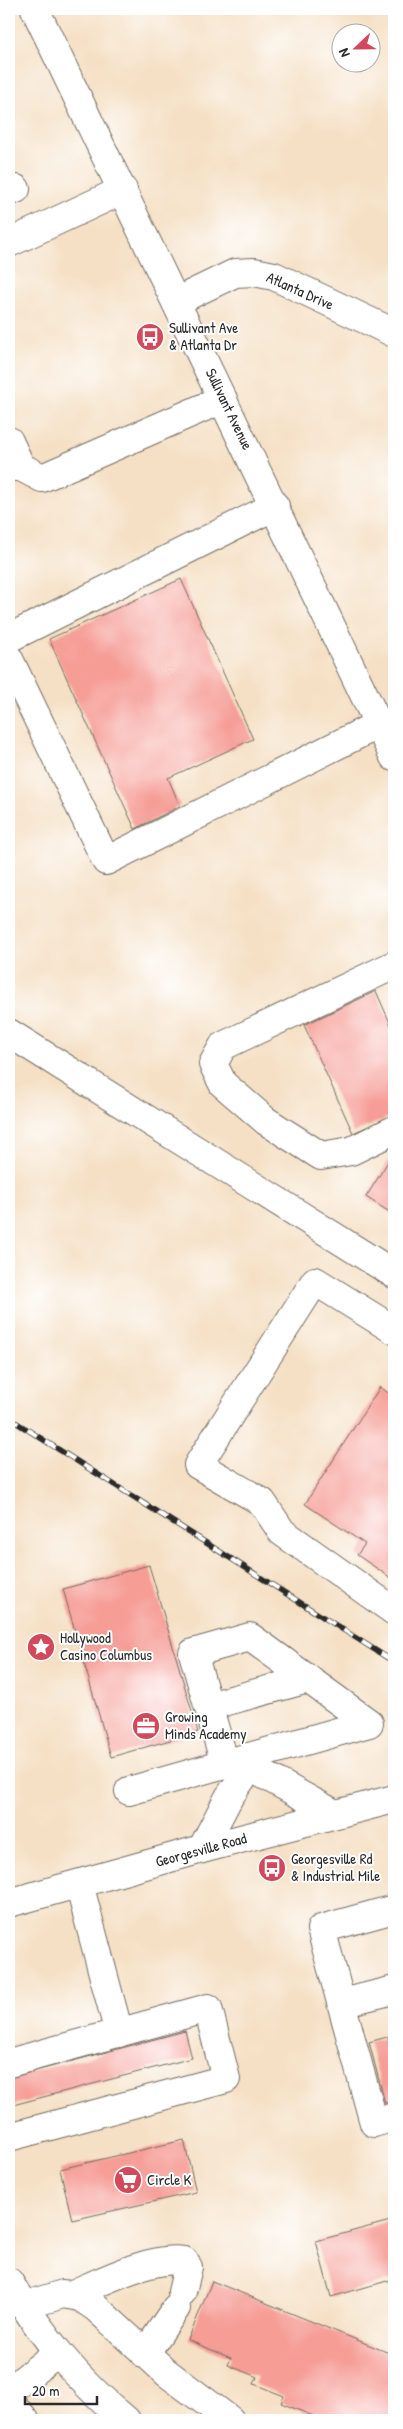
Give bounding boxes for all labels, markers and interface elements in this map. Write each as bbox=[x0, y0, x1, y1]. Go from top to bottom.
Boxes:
north arrow bbox=[330, 22, 380, 72]
text: N bbox=[333, 46, 354, 60]
street label: Atlanta Drive bbox=[263, 266, 337, 315]
place label: Sullivant Ave & Atlanta Dr bbox=[169, 317, 238, 355]
bus stop icon: Sullivant Ave & Atlanta Dr bbox=[135, 322, 165, 352]
street label: Sullivant Avenue bbox=[201, 365, 258, 453]
place label: Hollywood Casino Columbus bbox=[60, 1627, 152, 1665]
place icon: Hollywood Casino Columbus bbox=[26, 1632, 56, 1662]
place label: Growing Minds Academy bbox=[165, 1706, 247, 1744]
office icon: Growing Minds Academy bbox=[131, 1711, 161, 1741]
street label: Georgesville Road bbox=[153, 1827, 249, 1872]
place label: Georgesville Rd & Industrial Mile bbox=[291, 1848, 380, 1886]
bus stop icon: Georgesville Rd & Industrial Mile bbox=[257, 1853, 287, 1883]
supermarket icon: Circle K bbox=[113, 2165, 143, 2195]
place label: Circle K bbox=[147, 2169, 192, 2190]
scale bar bbox=[25, 2374, 98, 2406]
text: 20 m bbox=[32, 2380, 59, 2401]

